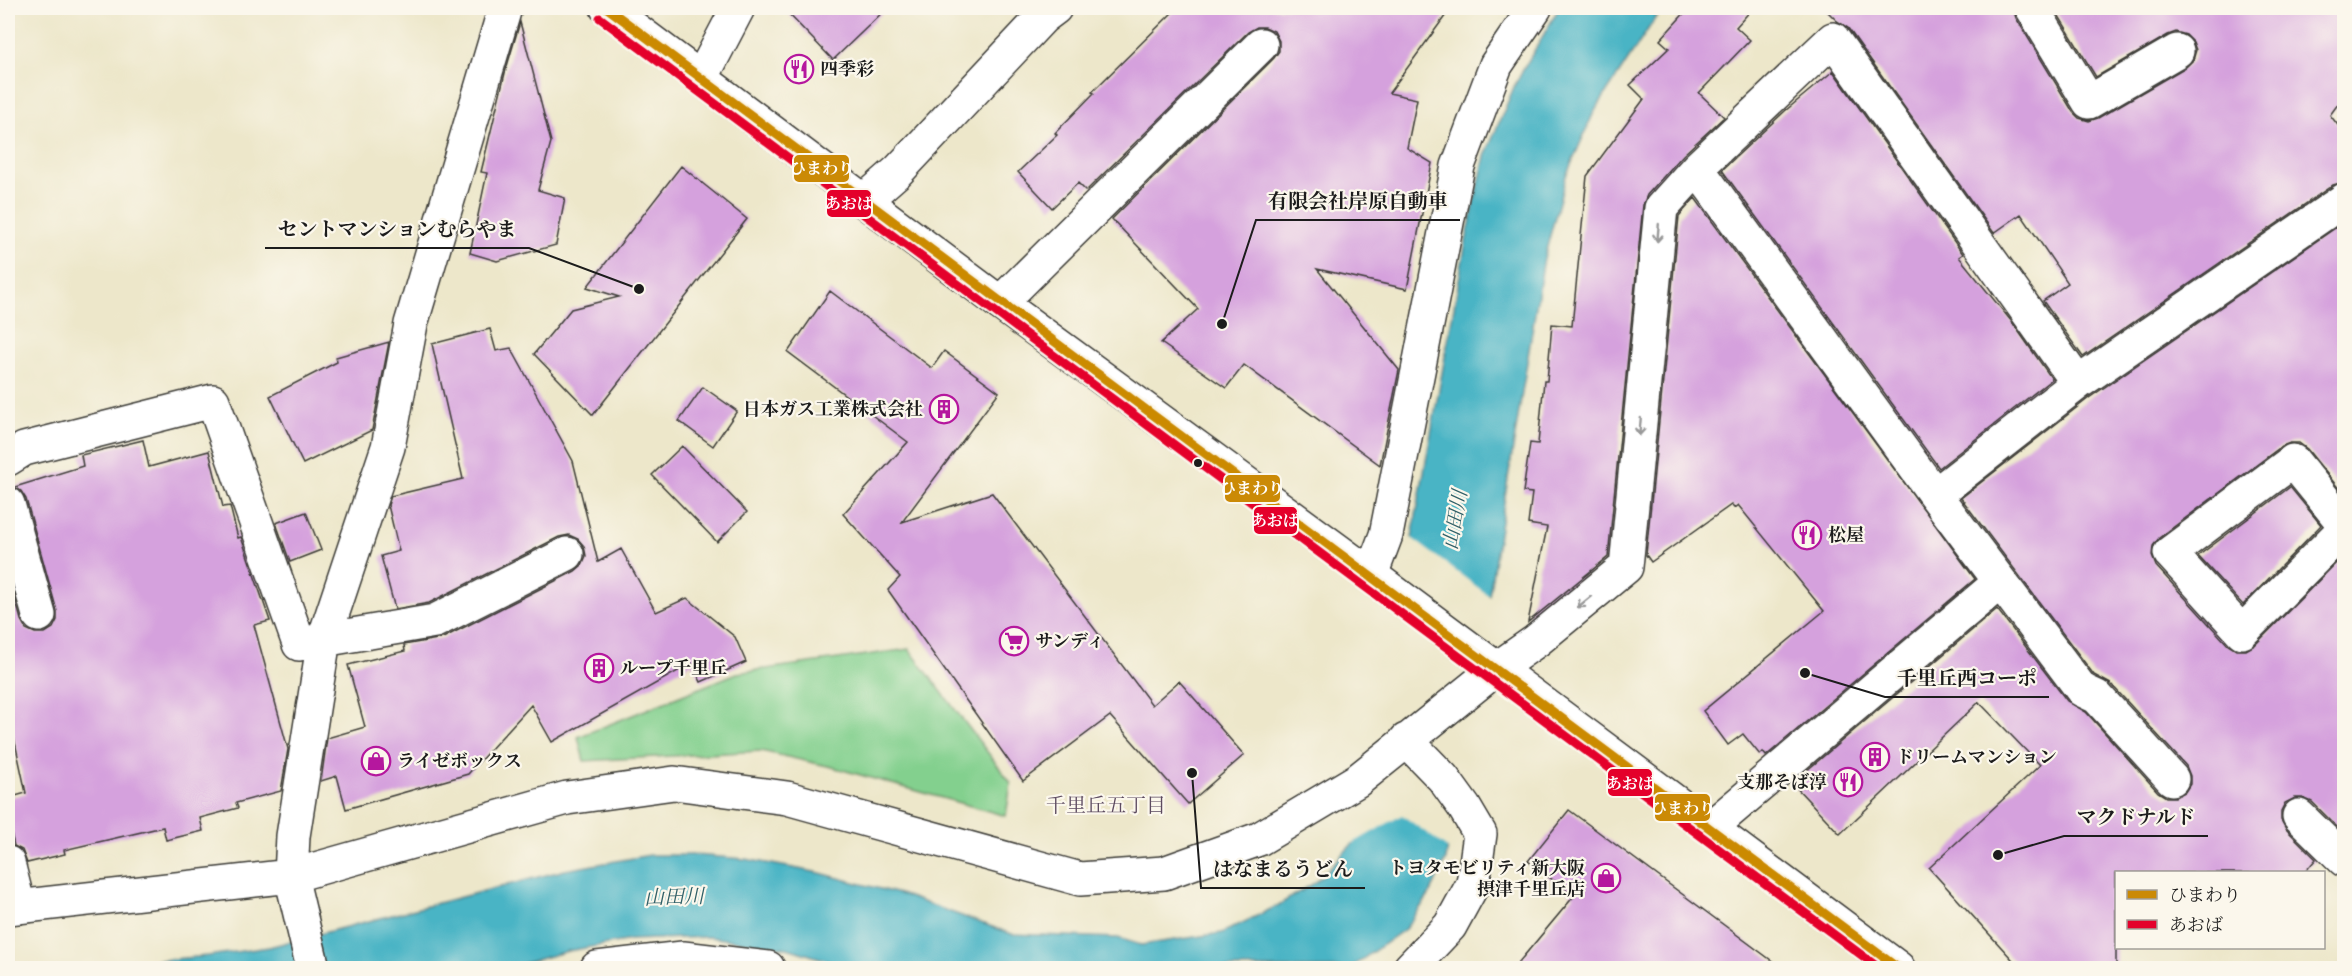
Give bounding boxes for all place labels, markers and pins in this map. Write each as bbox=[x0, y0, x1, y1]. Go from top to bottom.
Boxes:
restaurant icon: 四季彩 bbox=[783, 53, 815, 85]
place label: 四季彩 bbox=[820, 57, 874, 82]
callout: 有限会社岸原自動車 bbox=[1256, 182, 1460, 220]
callout: セントマンションむらやま bbox=[265, 210, 529, 248]
building icon: 日本ガス工業株式会社 bbox=[928, 393, 960, 425]
place label: 日本ガス工業株式会社 bbox=[743, 397, 923, 422]
unlabelled marker bbox=[1192, 457, 1204, 469]
restaurant icon: 松屋 bbox=[1791, 519, 1823, 551]
place label: 松屋 bbox=[1828, 523, 1864, 548]
supermarket icon: サンディ bbox=[998, 625, 1030, 657]
place label: サンディ bbox=[1035, 629, 1105, 654]
building icon: ループ千里丘 bbox=[583, 652, 615, 684]
place label: ループ千里丘 bbox=[620, 656, 727, 681]
callout: 千里丘西コーポ bbox=[1885, 659, 2049, 697]
building icon: ドリームマンション bbox=[1859, 741, 1891, 773]
shop icon: ライゼボックス bbox=[360, 745, 392, 777]
place label: ドリームマンション bbox=[1896, 745, 2057, 770]
place label: ライゼボックス bbox=[397, 749, 522, 774]
restaurant icon: 支那そば淳 bbox=[1832, 766, 1864, 798]
place label: 支那そば淳 bbox=[1737, 770, 1827, 795]
callout: マクドナルド bbox=[2064, 798, 2208, 836]
callout: はなまるうどん bbox=[1201, 850, 1365, 888]
place label: トヨタモビリティ新大阪 摂津千里丘店 bbox=[1389, 856, 1585, 902]
shop icon: トヨタモビリティ新大阪 摂津千里丘店 bbox=[1590, 862, 1622, 894]

